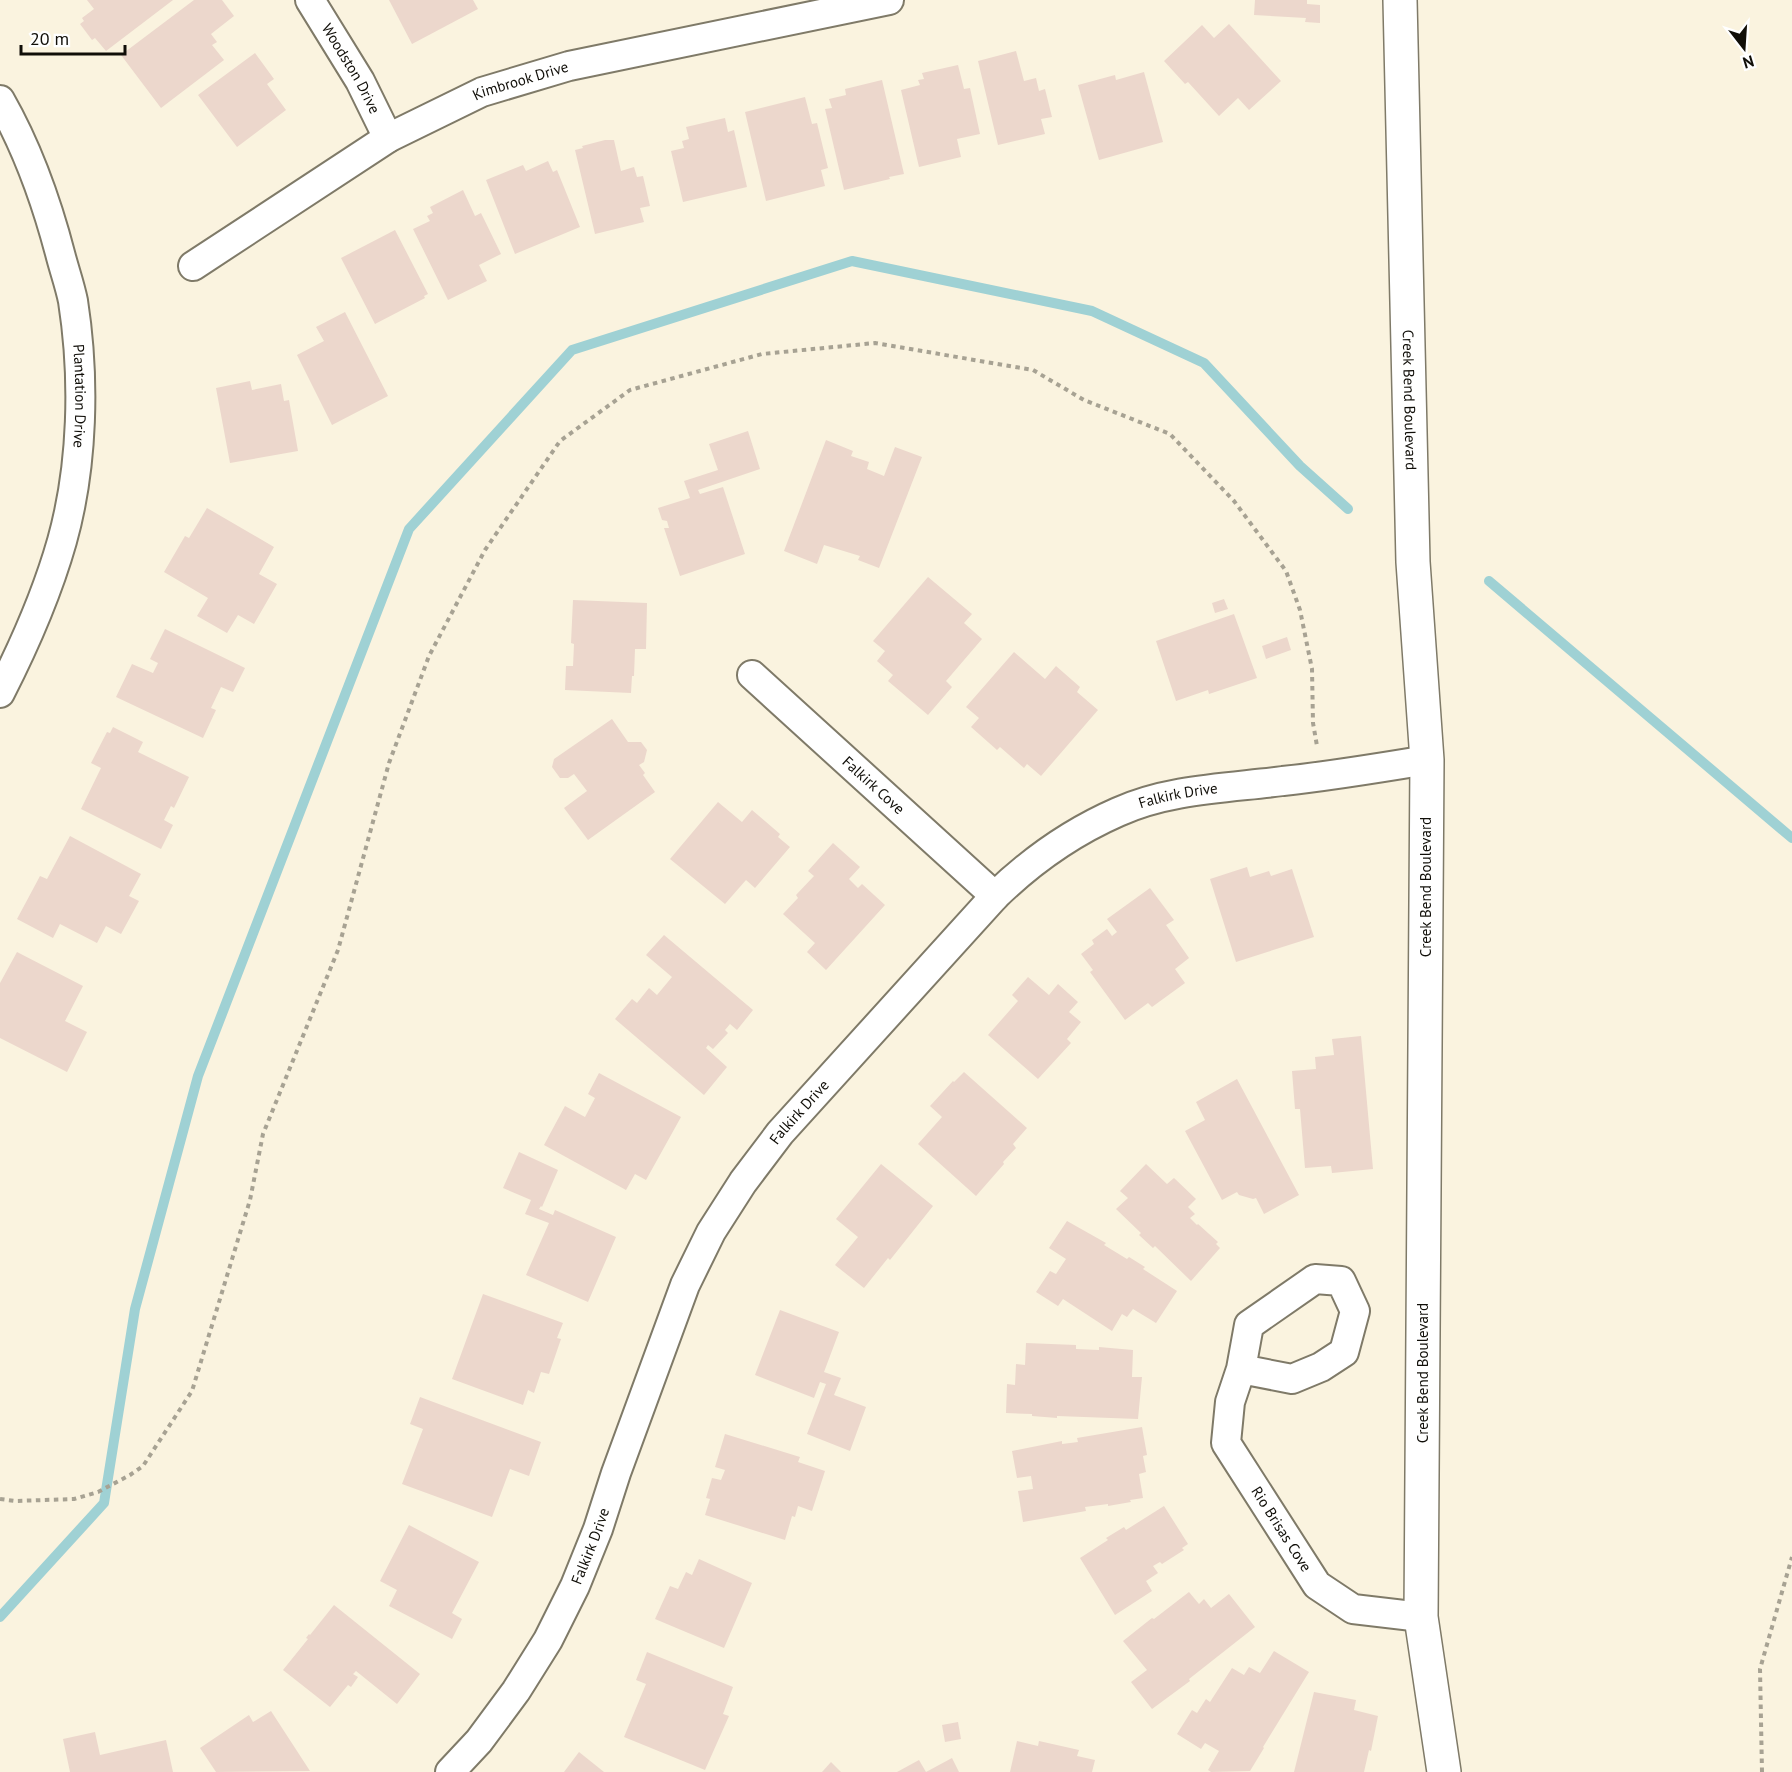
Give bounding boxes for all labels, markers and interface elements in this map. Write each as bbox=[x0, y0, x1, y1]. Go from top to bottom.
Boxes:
scale bar bbox=[21, 18, 124, 56]
north arrow bbox=[1714, 18, 1774, 78]
street label: Woodston Drive bbox=[318, 20, 385, 117]
text: 20 m bbox=[30, 27, 69, 50]
text: N bbox=[1740, 51, 1756, 73]
street label: Kimbrook Drive bbox=[469, 57, 570, 104]
street label: Creek Bend Boulevard bbox=[1399, 329, 1421, 470]
street label: Plantation Drive bbox=[69, 343, 90, 449]
street label: Falkirk Cove bbox=[839, 752, 909, 818]
street label: Falkirk Drive bbox=[1136, 778, 1219, 812]
street label: Creek Bend Boulevard bbox=[1416, 817, 1435, 957]
street label: Falkirk Drive bbox=[765, 1075, 833, 1148]
street label: Creek Bend Boulevard bbox=[1413, 1303, 1432, 1443]
street label: Rio Brisas Cove bbox=[1247, 1483, 1316, 1575]
street label: Falkirk Drive bbox=[567, 1505, 613, 1587]

